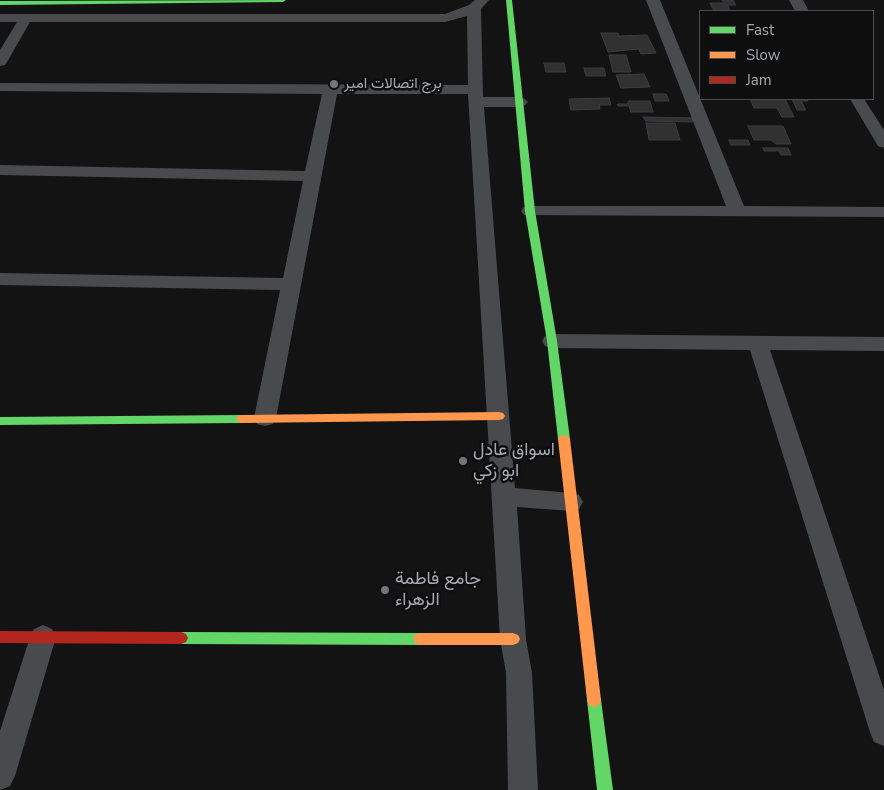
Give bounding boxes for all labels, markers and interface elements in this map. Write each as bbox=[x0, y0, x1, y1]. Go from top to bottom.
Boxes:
legend bbox=[699, 10, 874, 100]
text: Fast bbox=[746, 20, 774, 40]
text: Slow bbox=[746, 45, 780, 65]
text: Jam bbox=[746, 70, 772, 90]
place label: برج اتصالات امير bbox=[344, 75, 442, 93]
marker: برج اتصالات امير bbox=[328, 78, 340, 90]
place label: اسواق عادل ابو زكي bbox=[473, 440, 555, 482]
marker: اسواق عادل ابو زكي bbox=[457, 455, 469, 467]
place label: جامع فاطمة الزهراء bbox=[395, 569, 481, 612]
marker: جامع فاطمة الزهراء bbox=[379, 584, 391, 596]

